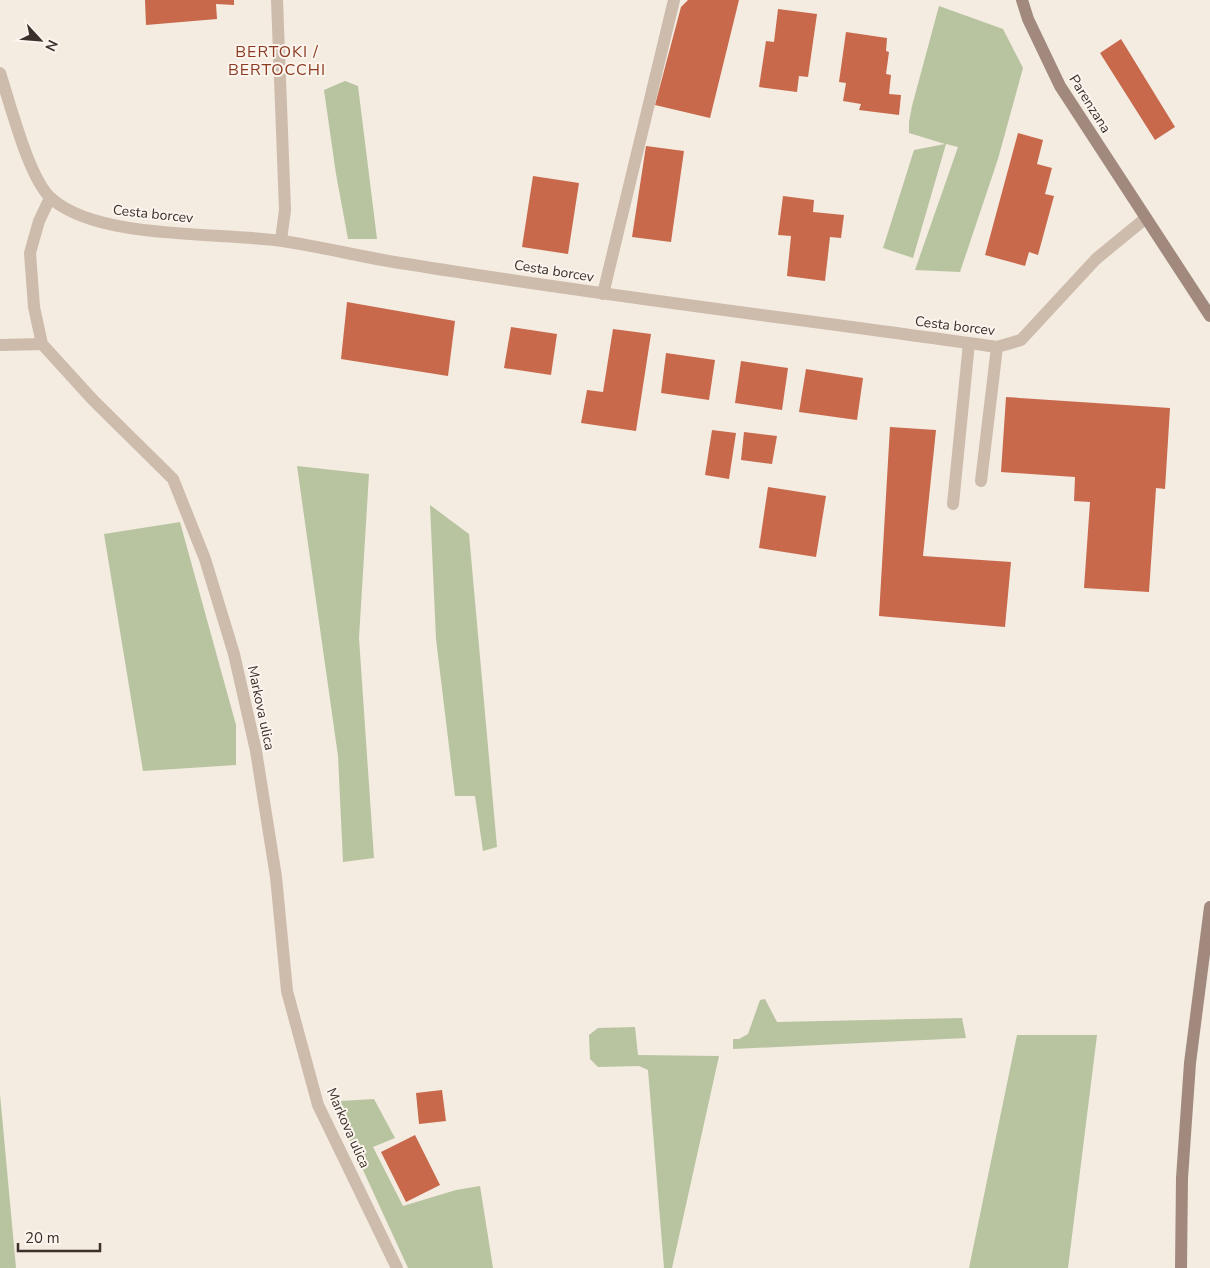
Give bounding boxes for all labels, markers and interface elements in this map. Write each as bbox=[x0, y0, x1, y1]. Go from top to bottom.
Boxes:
north arrow bbox=[15, 15, 65, 65]
text: N bbox=[40, 37, 62, 54]
district label: BERTOKI / BERTOCCHI bbox=[228, 41, 326, 81]
street label: Parenzana bbox=[1065, 71, 1115, 137]
street label: Cesta borcev bbox=[112, 200, 195, 228]
street label: Cesta borcev bbox=[513, 255, 596, 287]
street label: Cesta borcev bbox=[914, 312, 997, 340]
street label: Markova ulica bbox=[243, 664, 279, 752]
street label: Markova ulica bbox=[322, 1085, 374, 1171]
scale bar bbox=[18, 1220, 100, 1252]
text: 20 m bbox=[25, 1228, 60, 1248]

